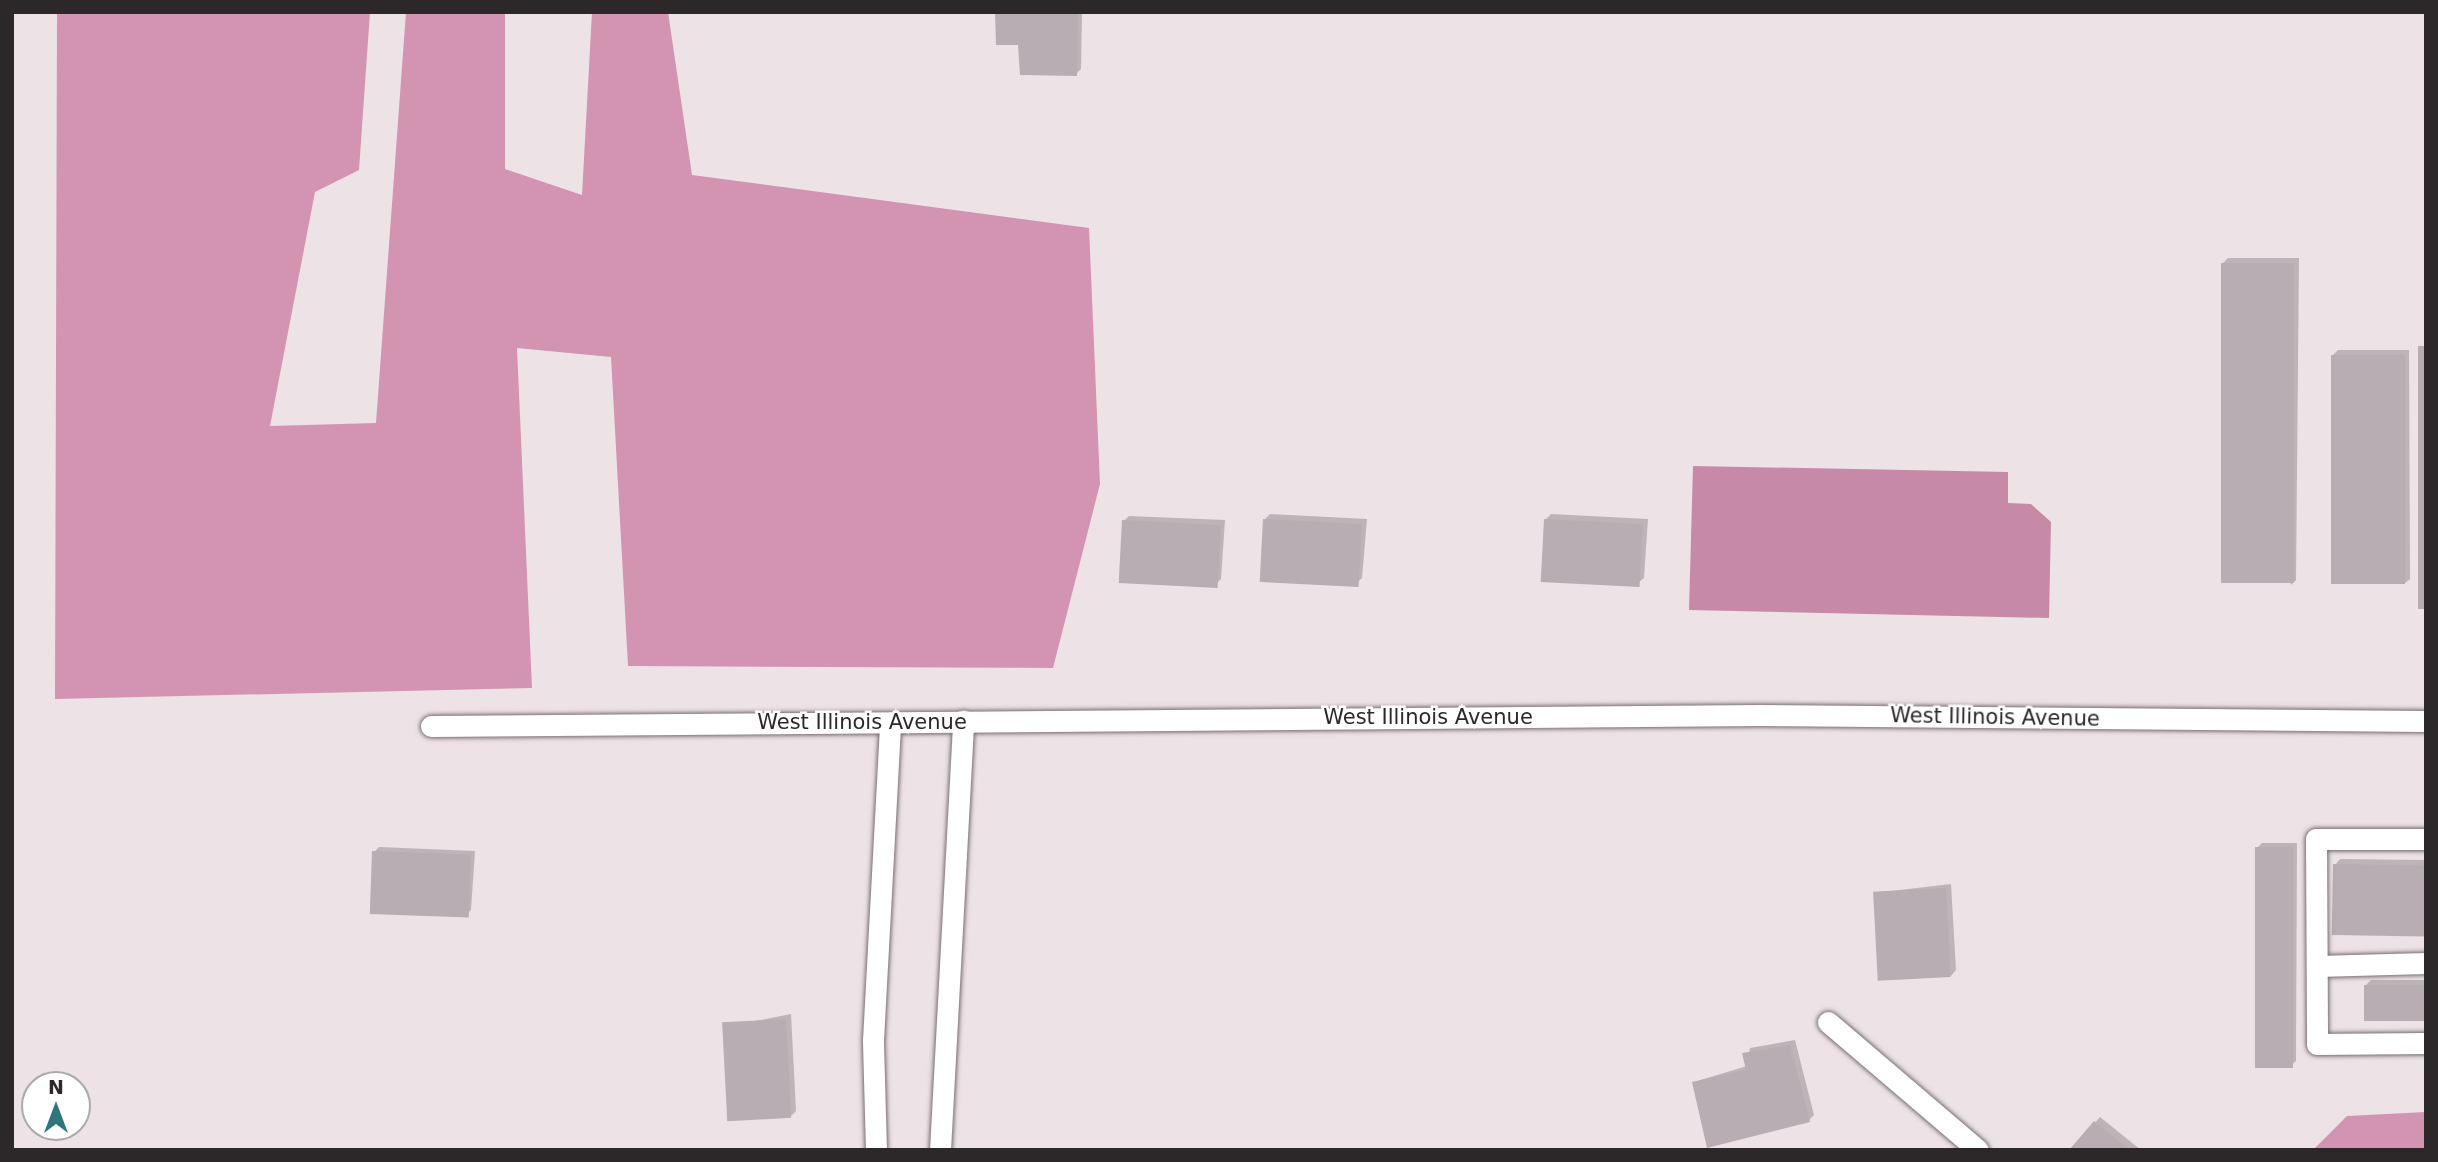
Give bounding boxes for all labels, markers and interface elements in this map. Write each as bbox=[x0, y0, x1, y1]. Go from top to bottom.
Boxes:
street label: West Illinois Avenue bbox=[1890, 703, 2100, 731]
street label: West Illinois Avenue bbox=[1323, 704, 1533, 730]
street label: West Illinois Avenue bbox=[757, 709, 967, 735]
north arrow bbox=[21, 1071, 91, 1141]
text: N bbox=[48, 1076, 64, 1098]

